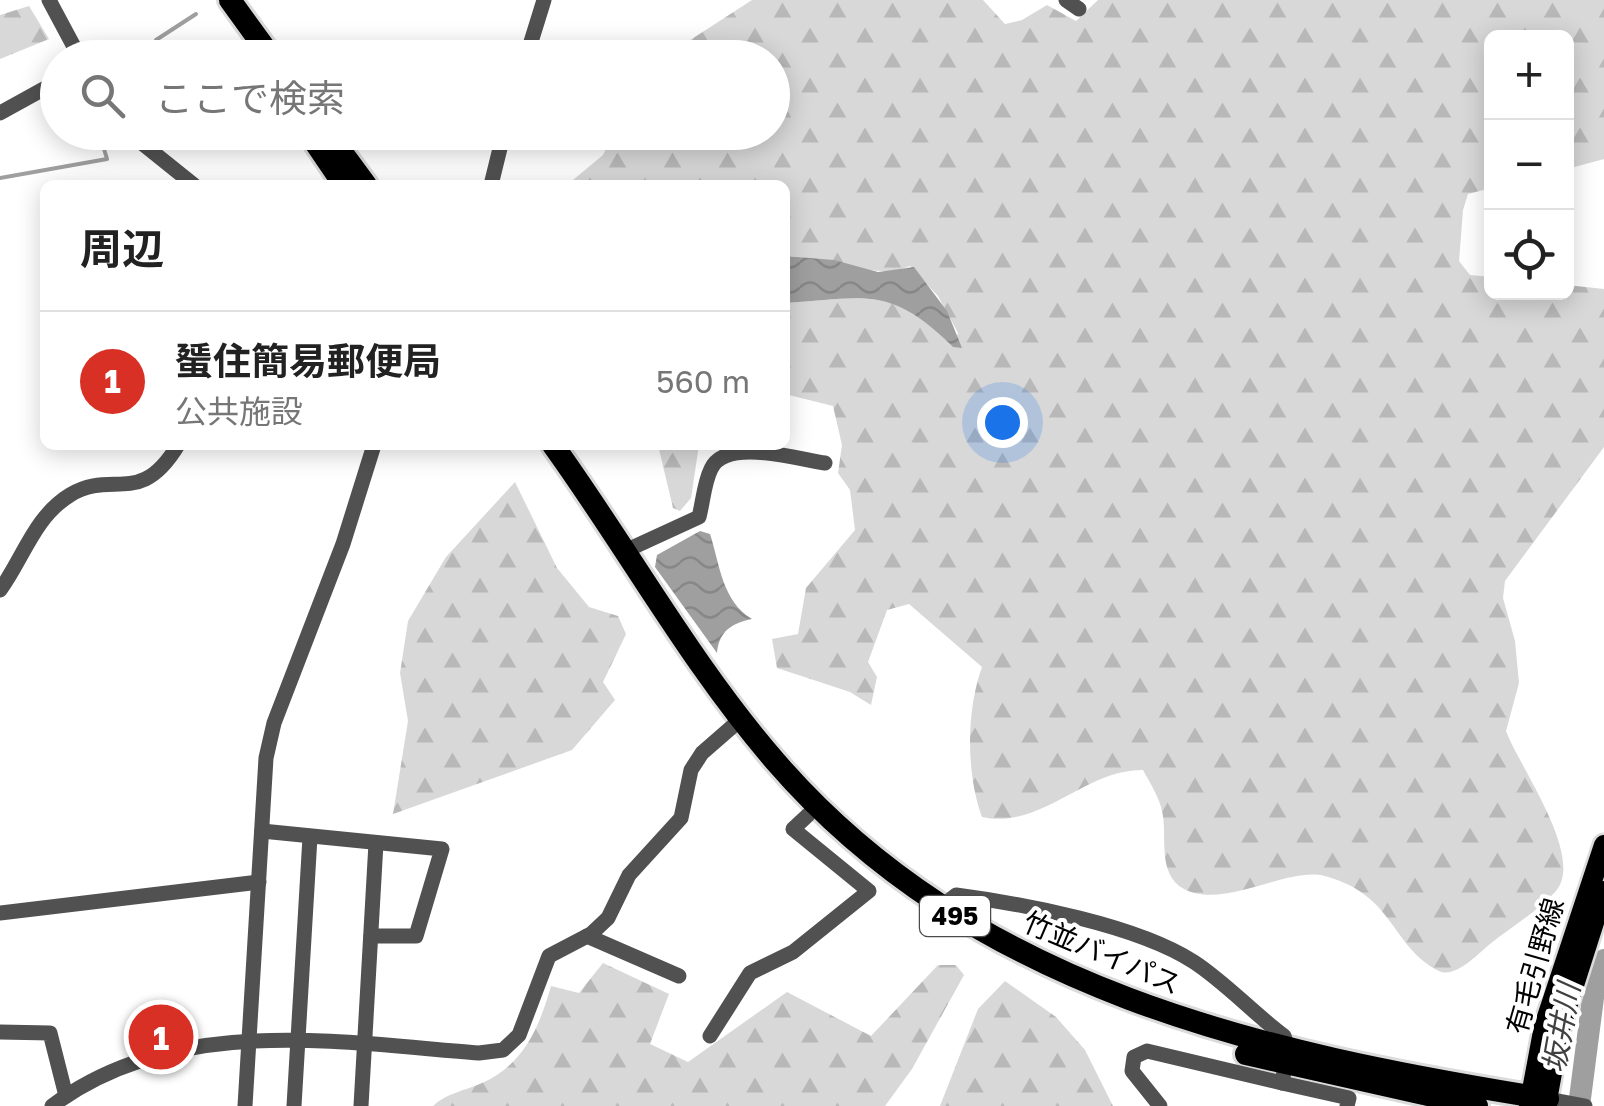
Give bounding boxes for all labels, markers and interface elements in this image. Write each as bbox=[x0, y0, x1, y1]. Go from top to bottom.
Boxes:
map controls bbox=[1484, 30, 1574, 300]
button: + bbox=[1484, 30, 1574, 120]
search box bbox=[40, 40, 790, 150]
icon: search bbox=[75, 68, 130, 123]
text: ここで検索 bbox=[155, 75, 345, 120]
button: − bbox=[1484, 120, 1574, 210]
button: locate bbox=[1484, 210, 1574, 300]
text: 周辺 bbox=[80, 223, 164, 273]
text: 蜑住簡易郵便局 bbox=[175, 338, 441, 383]
text: 1 bbox=[104, 362, 121, 400]
text: 560 m bbox=[656, 362, 750, 400]
text: 公共施設 bbox=[175, 392, 303, 430]
your location bbox=[977, 397, 1028, 448]
street label: 有毛引野線 bbox=[1499, 894, 1570, 1038]
road number: 495 bbox=[920, 896, 990, 936]
street label: 竹並バイパス bbox=[1019, 905, 1186, 1000]
water label: 坂井川 bbox=[1535, 977, 1587, 1075]
pin: 1 bbox=[128, 1000, 194, 1074]

